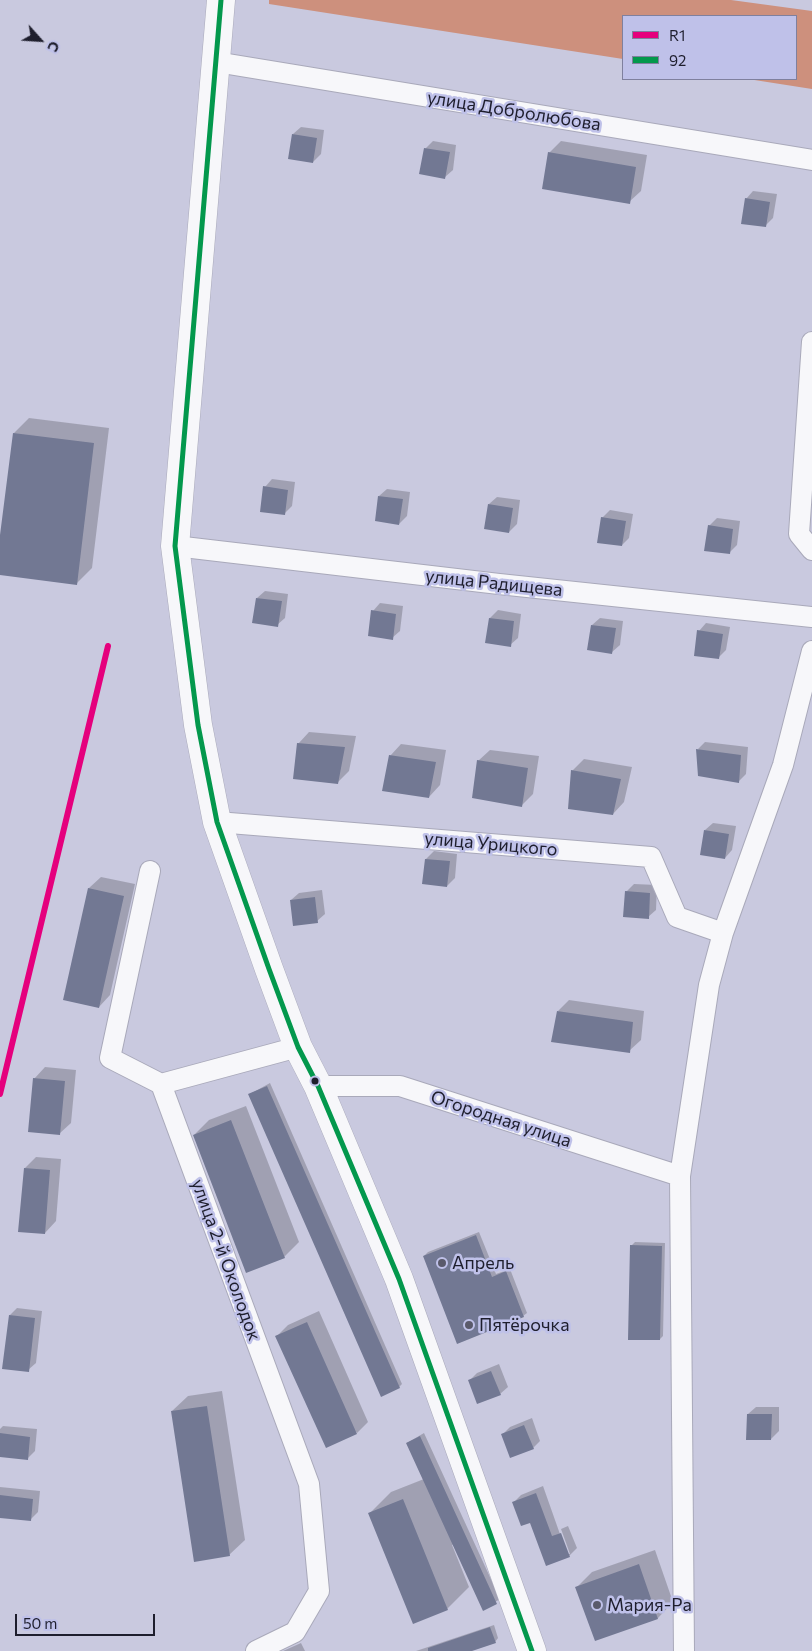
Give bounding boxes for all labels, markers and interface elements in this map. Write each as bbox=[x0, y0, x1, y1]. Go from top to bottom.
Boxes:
north arrow bbox=[15, 15, 65, 65]
legend bbox=[622, 15, 797, 80]
text: R1 bbox=[669, 26, 685, 44]
text: С bbox=[44, 39, 64, 55]
text: 92 bbox=[669, 51, 686, 69]
street label: улица Добролюбова bbox=[426, 87, 602, 135]
street label: улица Радищева bbox=[424, 565, 564, 601]
street label: улица Урицкого bbox=[424, 827, 558, 861]
unlabelled marker bbox=[310, 1076, 320, 1086]
street label: Огородная улица bbox=[428, 1086, 574, 1152]
street label: улица 2-й Околодок bbox=[187, 1176, 265, 1344]
place label: Апрель bbox=[452, 1252, 514, 1274]
marker: Апрель bbox=[436, 1257, 448, 1269]
place label: Пятёрочка bbox=[479, 1314, 570, 1336]
marker: Пятёрочка bbox=[463, 1319, 475, 1331]
place label: Мария-Ра bbox=[607, 1594, 692, 1616]
marker: Мария-Ра bbox=[591, 1599, 603, 1611]
scale bar bbox=[18, 1604, 158, 1636]
text: 50 m bbox=[23, 1614, 57, 1632]

